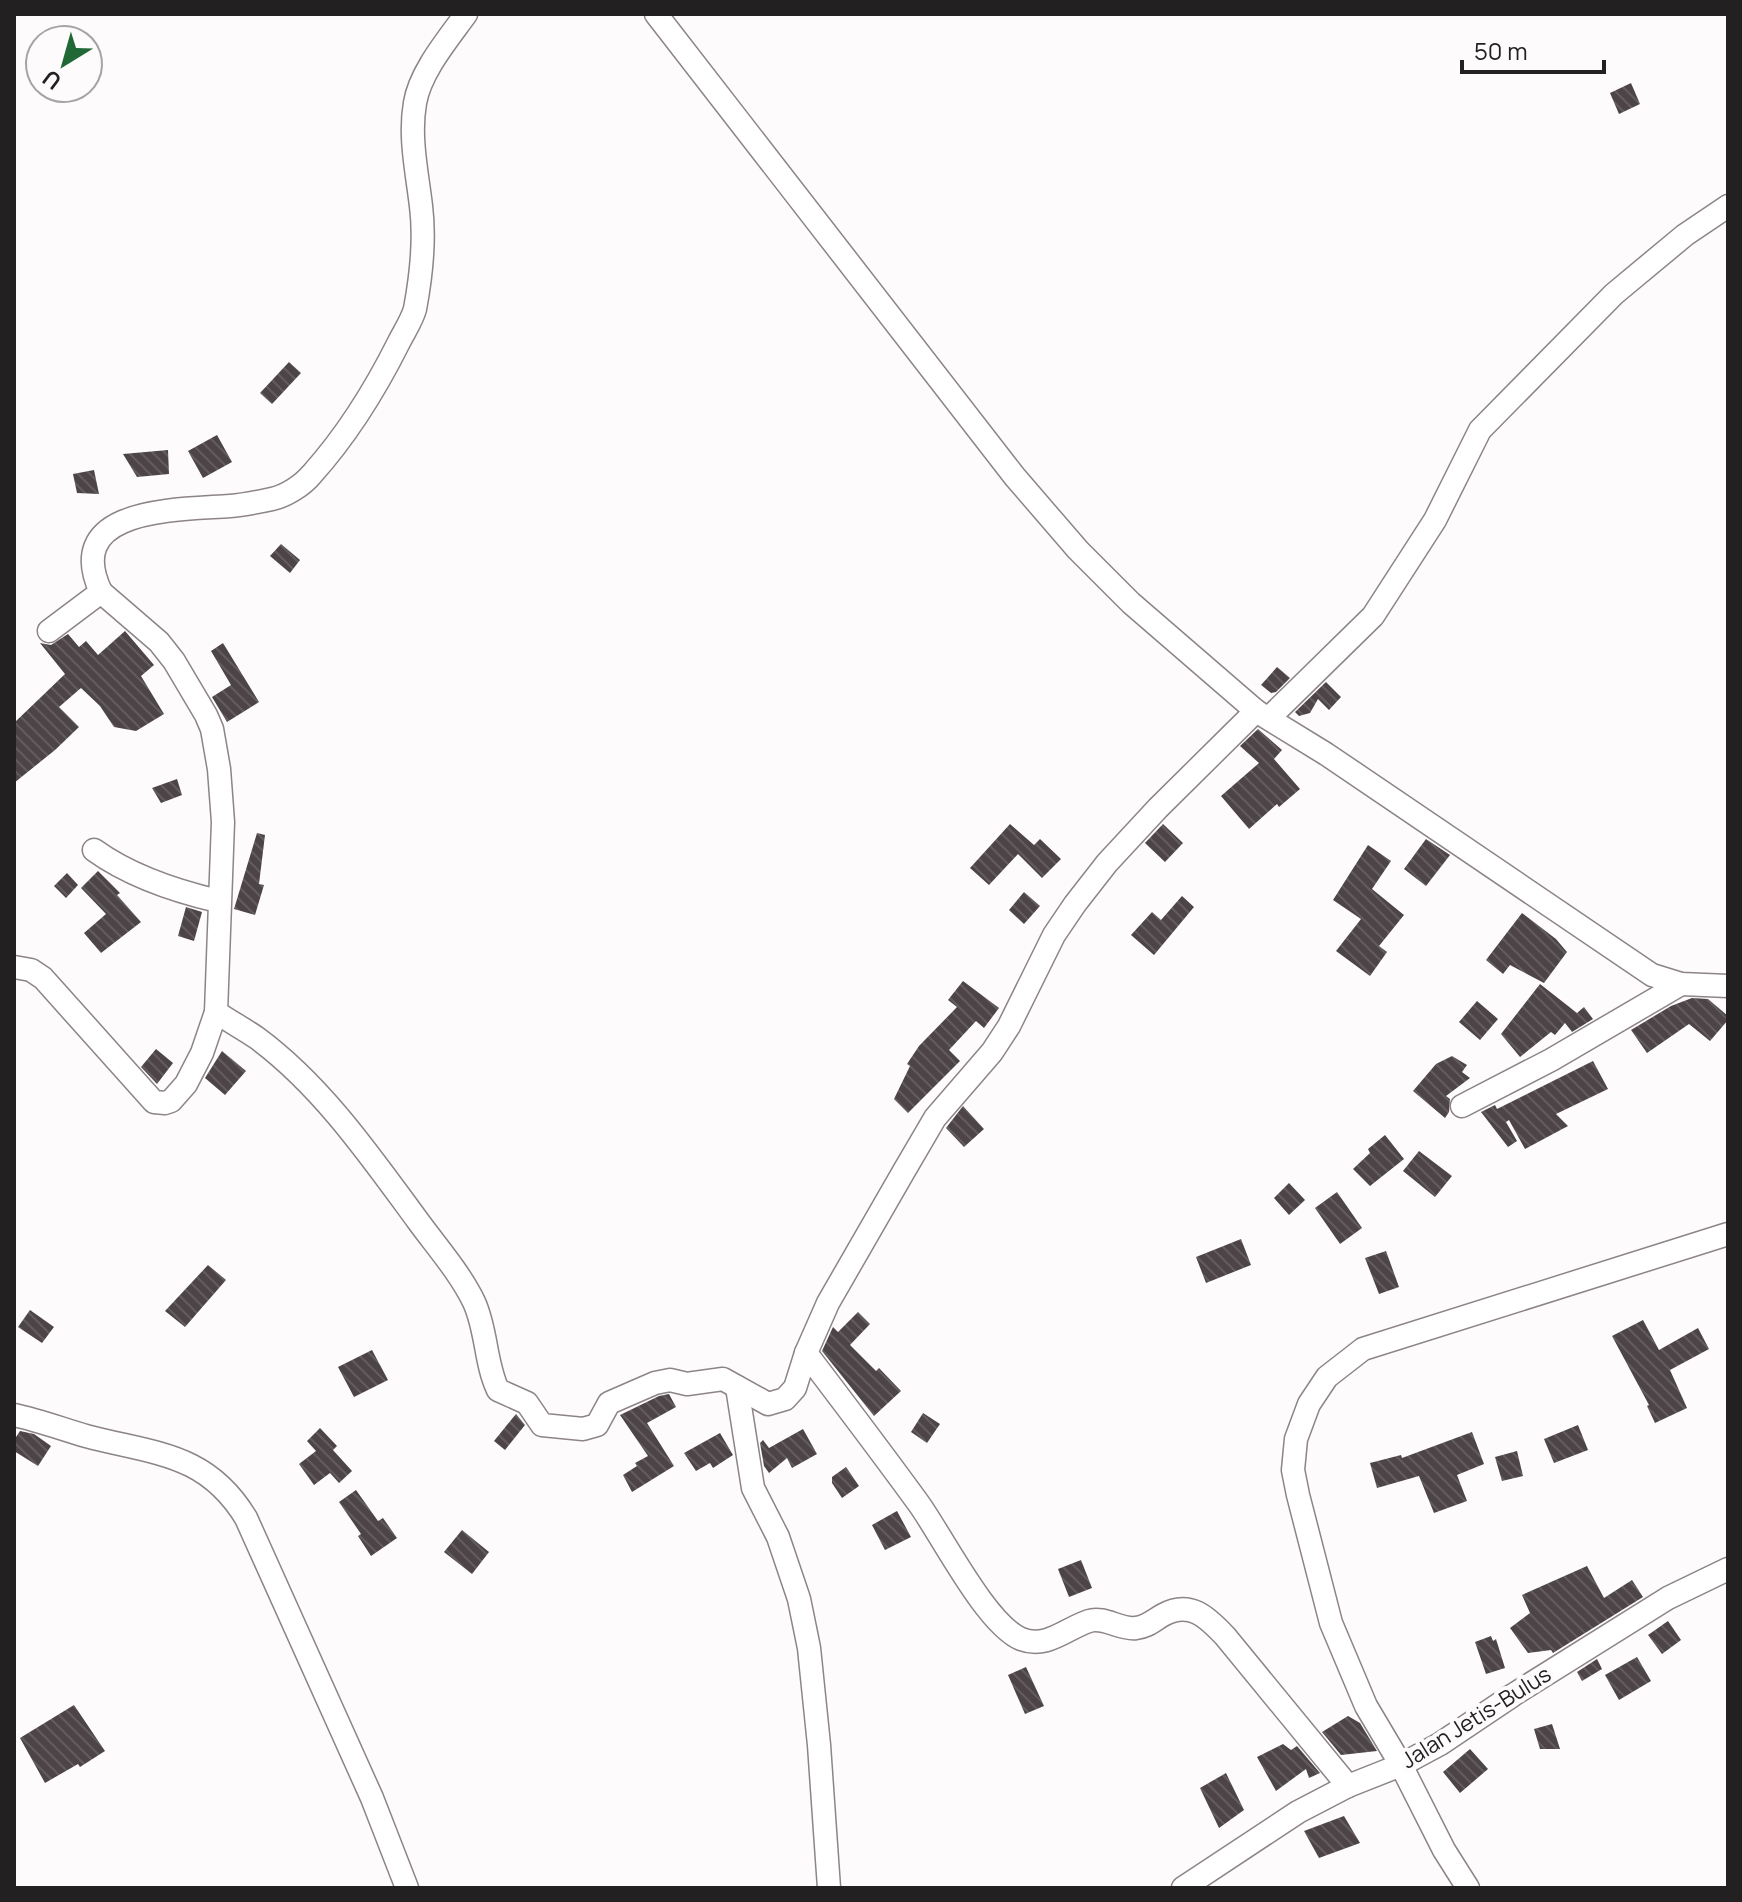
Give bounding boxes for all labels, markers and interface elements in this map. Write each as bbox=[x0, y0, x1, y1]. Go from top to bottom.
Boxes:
north arrow bbox=[24, 24, 104, 104]
scale bar bbox=[1462, 24, 1604, 74]
text: 50 m bbox=[1474, 34, 1528, 67]
text: U bbox=[37, 63, 67, 97]
street label: Jalan Jetis-Bulus bbox=[1395, 1659, 1557, 1775]

